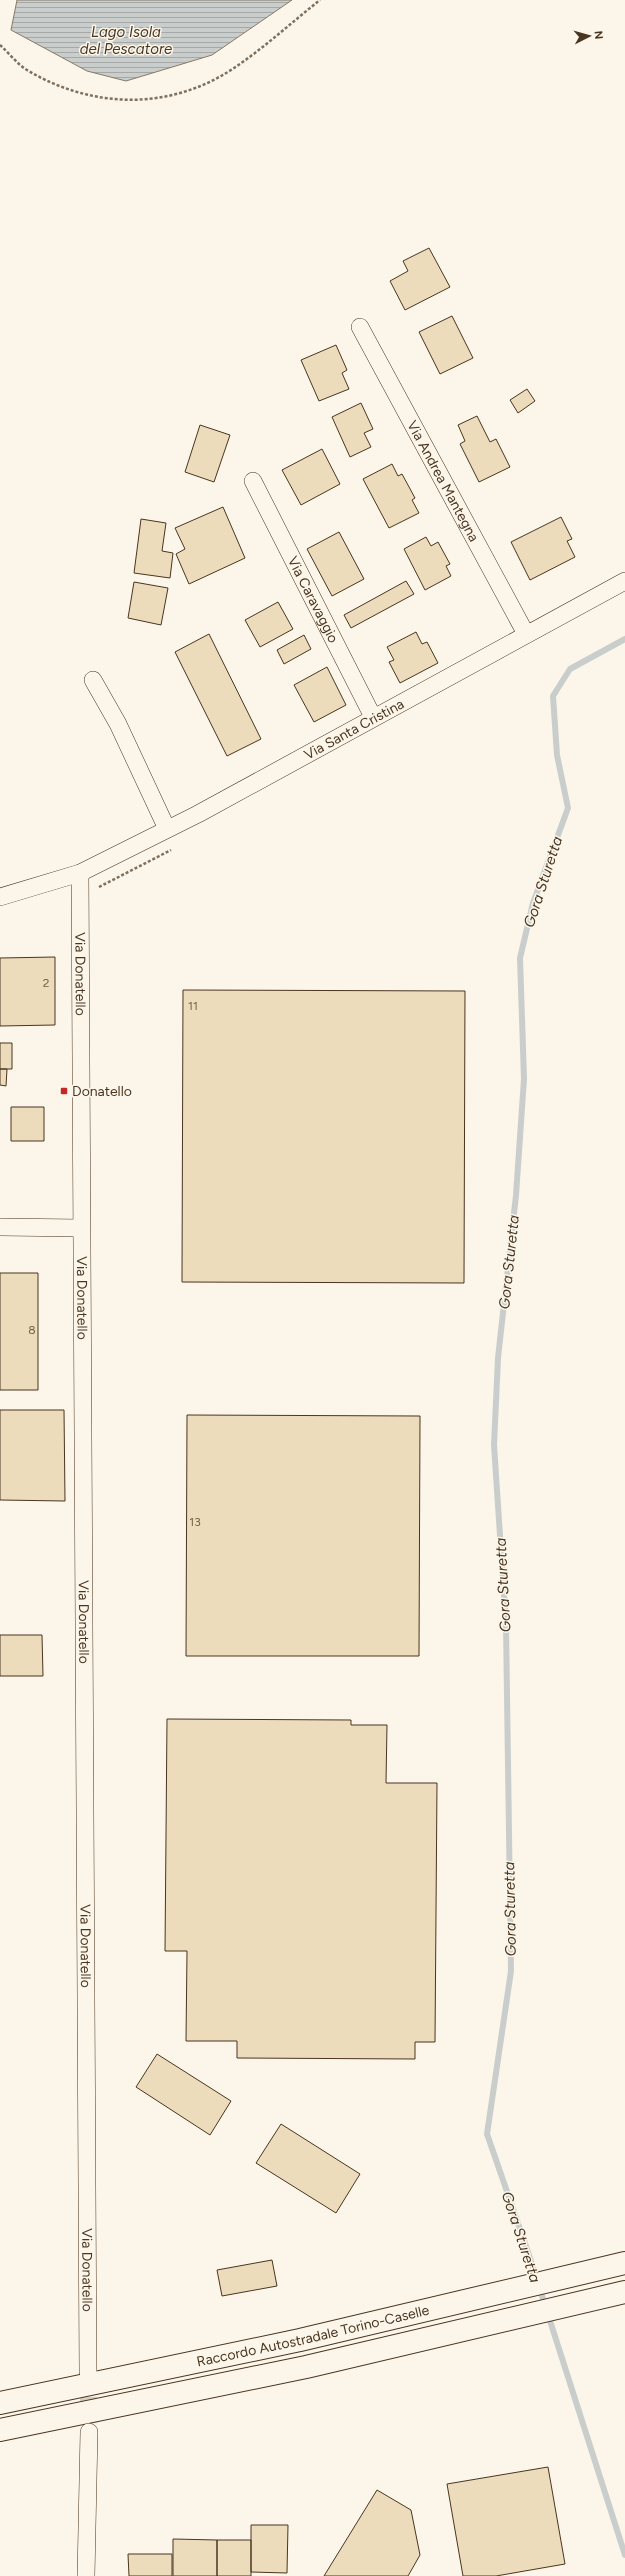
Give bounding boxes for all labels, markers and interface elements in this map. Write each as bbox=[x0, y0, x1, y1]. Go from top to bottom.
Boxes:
north arrow bbox=[569, 16, 609, 56]
water label: Lago Isola del Pescatore bbox=[80, 23, 172, 58]
text: N bbox=[592, 30, 605, 40]
street label: Via Andrea Mantegna bbox=[404, 418, 483, 544]
street label: Via Caravaggio bbox=[284, 554, 342, 646]
street label: Via Santa Cristina bbox=[301, 695, 407, 763]
water label: Gora Sturetta bbox=[520, 834, 566, 930]
street label: Via Donatello bbox=[72, 932, 89, 1016]
house number: 2 bbox=[43, 976, 49, 990]
house number: 11 bbox=[188, 999, 198, 1013]
place label: Donatello bbox=[72, 1083, 132, 1100]
marker: Donatello bbox=[59, 1086, 69, 1096]
water label: Gora Sturetta bbox=[495, 1214, 523, 1310]
street label: Via Donatello bbox=[74, 1256, 91, 1340]
house number: 8 bbox=[28, 1323, 36, 1337]
house number: 13 bbox=[189, 1515, 201, 1529]
water label: Gora Sturetta bbox=[492, 1537, 514, 1633]
street label: Via Donatello bbox=[75, 1580, 93, 1664]
water label: Gora Sturetta bbox=[500, 1861, 520, 1957]
street label: Via Donatello bbox=[77, 1904, 94, 1988]
water label: Gora Sturetta bbox=[498, 2189, 544, 2285]
street label: Via Donatello bbox=[79, 2228, 96, 2312]
street label: Raccordo Autostradale Torino-Caselle bbox=[195, 2301, 431, 2370]

